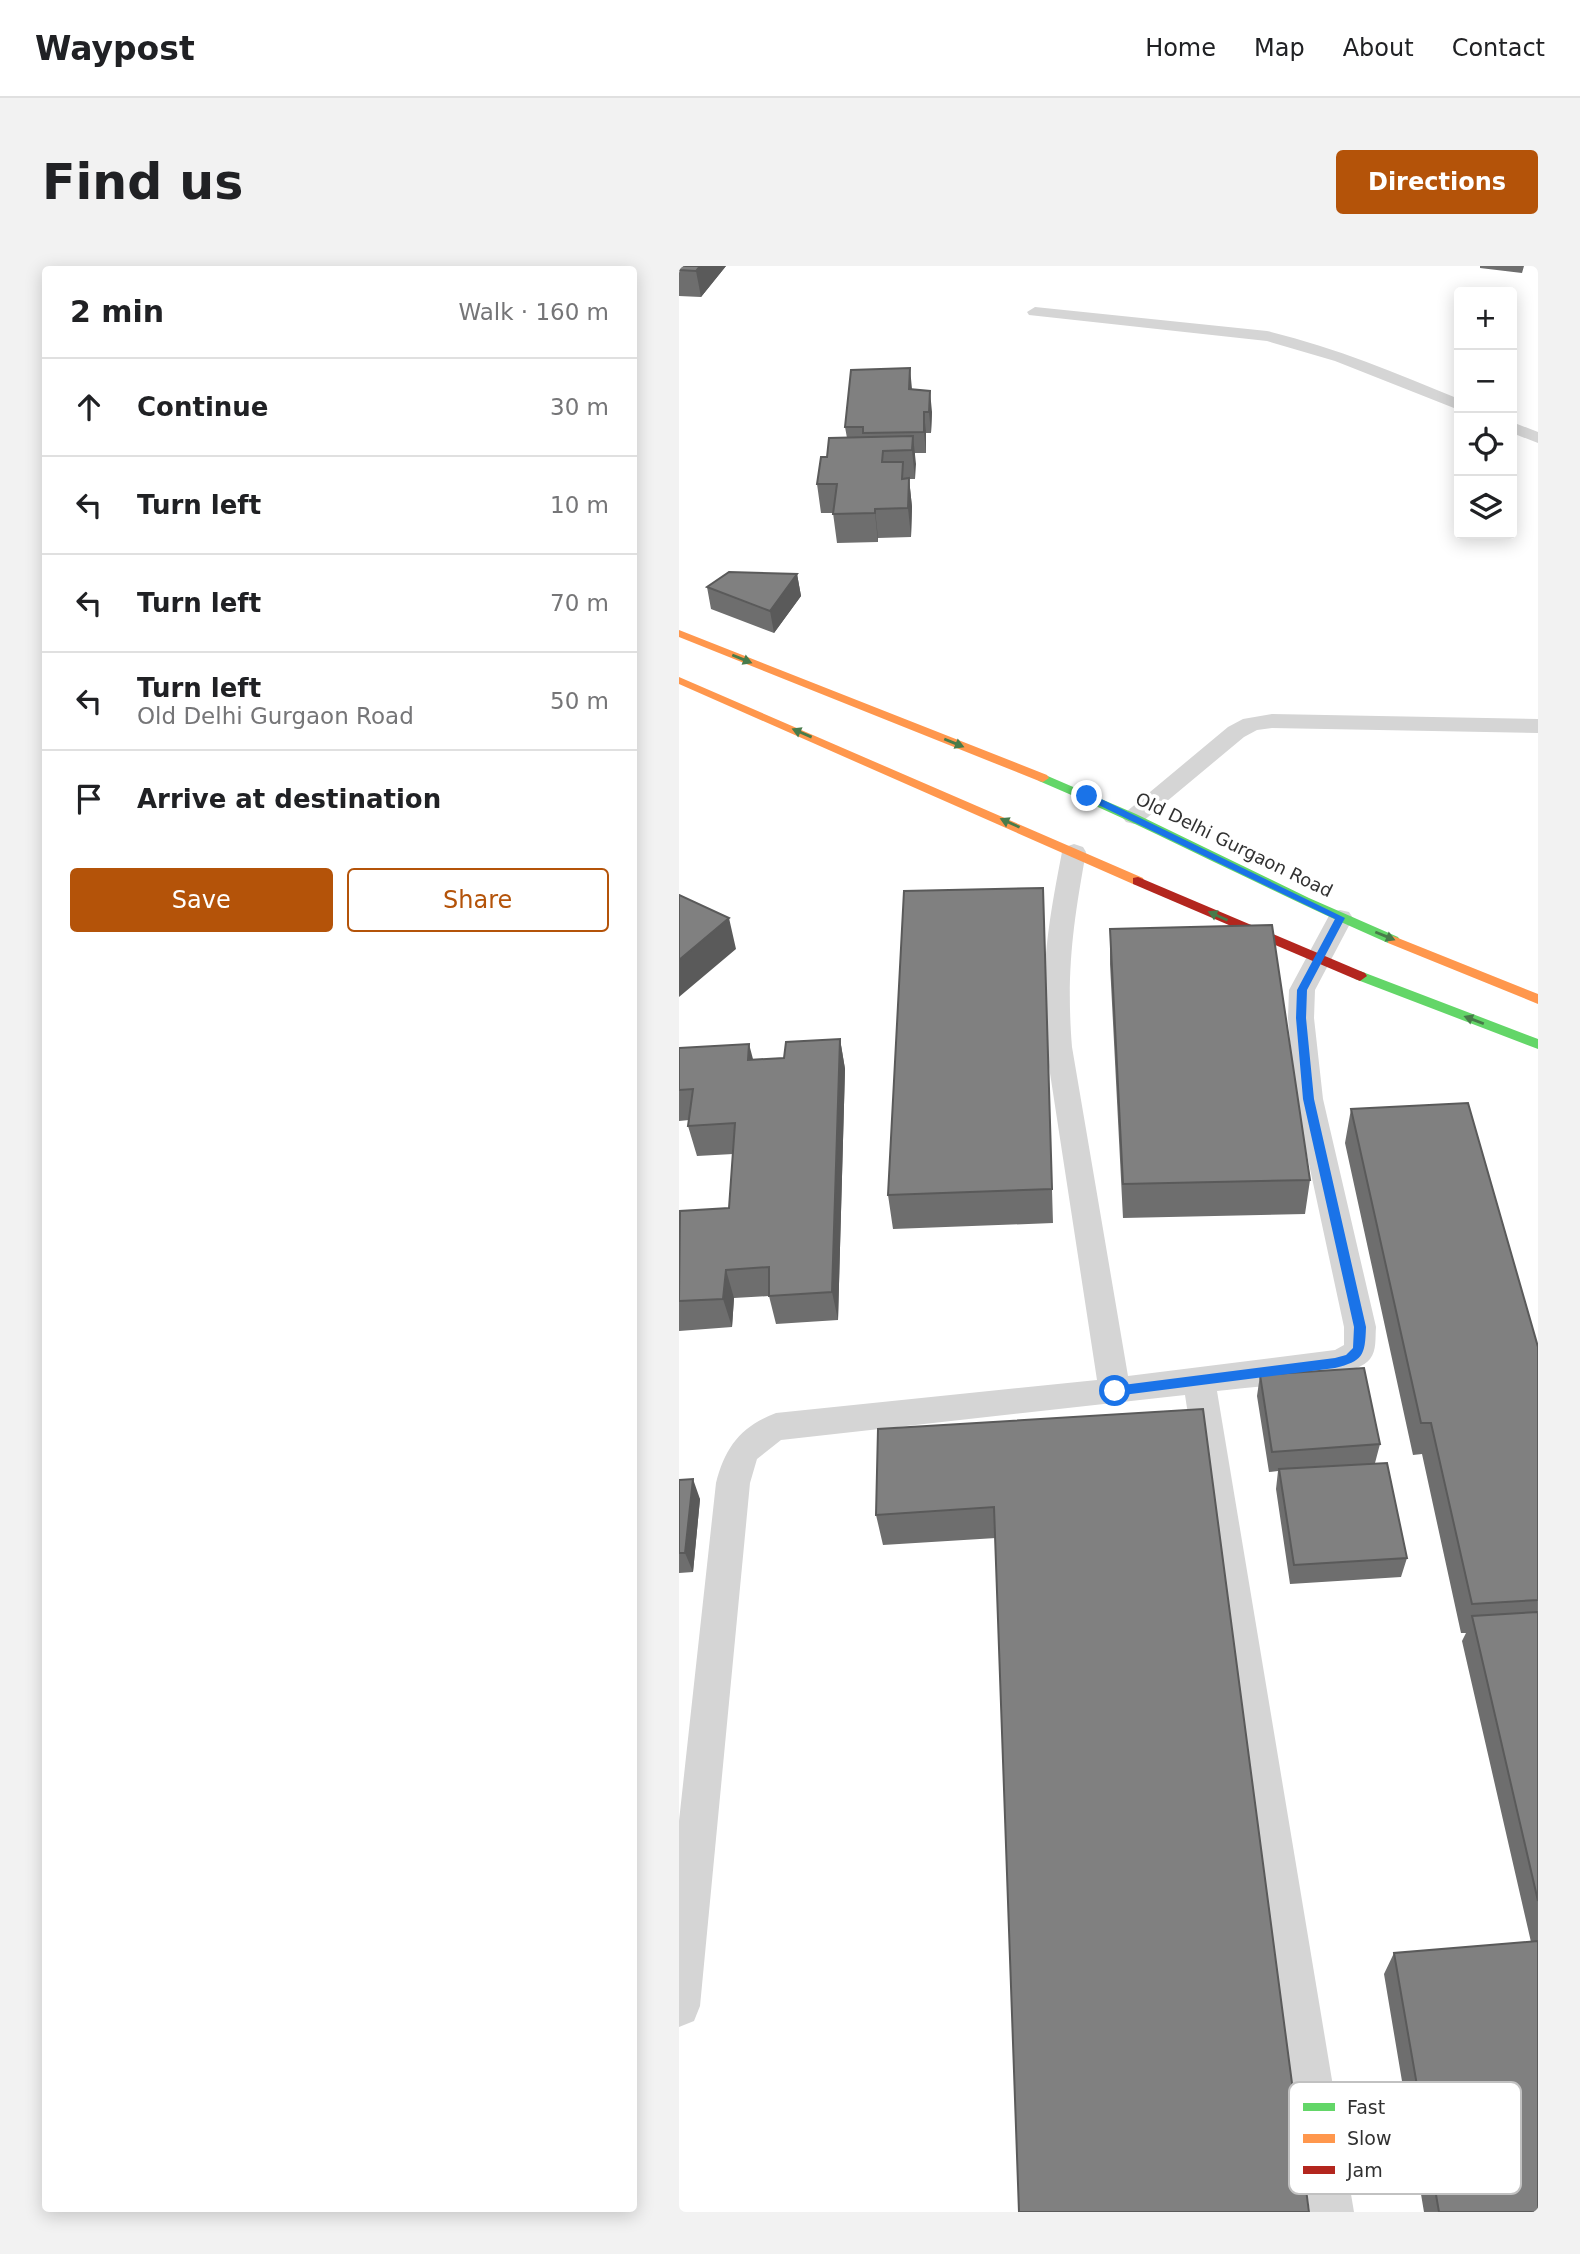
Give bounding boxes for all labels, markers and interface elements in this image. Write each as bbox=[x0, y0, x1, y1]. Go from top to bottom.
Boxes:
text: Waypost bbox=[35, 29, 195, 68]
text: Home bbox=[1145, 34, 1216, 62]
text: Map bbox=[1254, 34, 1305, 62]
text: About bbox=[1343, 34, 1414, 62]
text: Contact bbox=[1452, 34, 1545, 62]
button: Directions bbox=[1336, 150, 1538, 214]
text: Find us bbox=[42, 154, 243, 211]
map controls bbox=[1454, 287, 1517, 539]
button: + bbox=[1454, 287, 1517, 350]
text: 2 min bbox=[70, 294, 164, 329]
text: Walk · 160 m bbox=[458, 299, 609, 325]
button: − bbox=[1454, 350, 1517, 413]
icon: ahead bbox=[70, 388, 108, 426]
text: Continue bbox=[137, 392, 268, 422]
text: 30 m bbox=[550, 394, 609, 420]
button: locate bbox=[1454, 413, 1517, 476]
button: layers bbox=[1454, 476, 1517, 539]
icon: left bbox=[70, 486, 108, 524]
text: Turn left bbox=[137, 490, 261, 520]
text: 10 m bbox=[550, 492, 609, 518]
icon: left bbox=[70, 584, 108, 622]
text: Turn left bbox=[137, 588, 261, 618]
text: 70 m bbox=[550, 590, 609, 616]
one-way arrow bbox=[732, 653, 753, 664]
text: Turn left bbox=[137, 673, 261, 703]
icon: left bbox=[70, 682, 108, 720]
text: 50 m bbox=[550, 688, 609, 714]
text: Old Delhi Gurgaon Road bbox=[137, 703, 414, 729]
one-way arrow bbox=[791, 727, 812, 738]
one-way arrow bbox=[943, 737, 964, 748]
icon: arrive bbox=[70, 780, 108, 818]
route end bbox=[1071, 780, 1102, 811]
text: Arrive at destination bbox=[137, 784, 441, 814]
street label: Old Delhi Gurgaon Road bbox=[1132, 788, 1336, 901]
one-way arrow bbox=[1000, 817, 1021, 828]
button: Save bbox=[70, 868, 333, 932]
button: Share bbox=[347, 868, 609, 932]
one-way arrow bbox=[1208, 910, 1228, 922]
one-way arrow bbox=[1374, 931, 1395, 942]
one-way arrow bbox=[1464, 1014, 1485, 1025]
route start bbox=[1099, 1375, 1130, 1406]
legend bbox=[1289, 2082, 1521, 2194]
text: Fast bbox=[1347, 2096, 1385, 2118]
text: Slow bbox=[1347, 2127, 1392, 2149]
text: Jam bbox=[1346, 2159, 1383, 2181]

